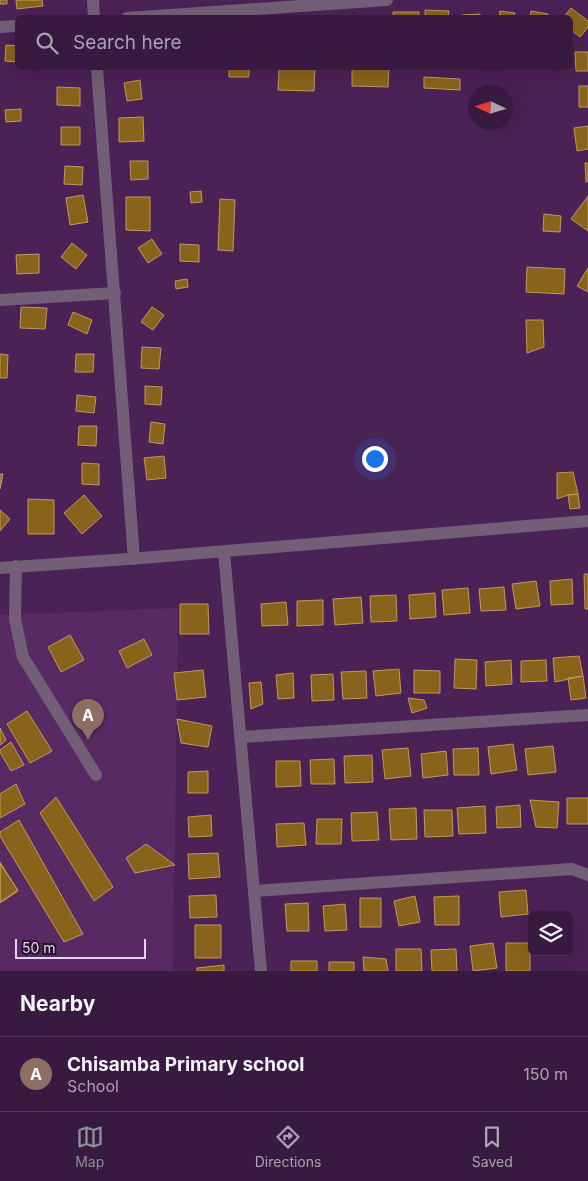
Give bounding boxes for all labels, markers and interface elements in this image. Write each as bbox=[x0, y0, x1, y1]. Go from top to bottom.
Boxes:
search box bbox=[15, 15, 573, 70]
icon: search bbox=[33, 29, 61, 57]
text: Search here bbox=[73, 31, 182, 54]
north arrow bbox=[468, 85, 513, 130]
your location bbox=[362, 446, 388, 472]
pin: A bbox=[72, 699, 104, 740]
map controls bbox=[528, 911, 573, 956]
button: layers bbox=[528, 911, 573, 956]
scale bar bbox=[15, 936, 146, 959]
text: 50 m bbox=[22, 939, 56, 956]
text: Nearby bbox=[20, 991, 95, 1016]
text: Chisamba Primary school bbox=[67, 1053, 305, 1076]
text: A bbox=[30, 1064, 42, 1084]
text: 150 m bbox=[523, 1064, 568, 1084]
text: School bbox=[67, 1076, 119, 1096]
tab: Map bbox=[75, 1123, 104, 1170]
tab: Directions bbox=[255, 1123, 321, 1170]
tab: Saved bbox=[472, 1123, 513, 1170]

